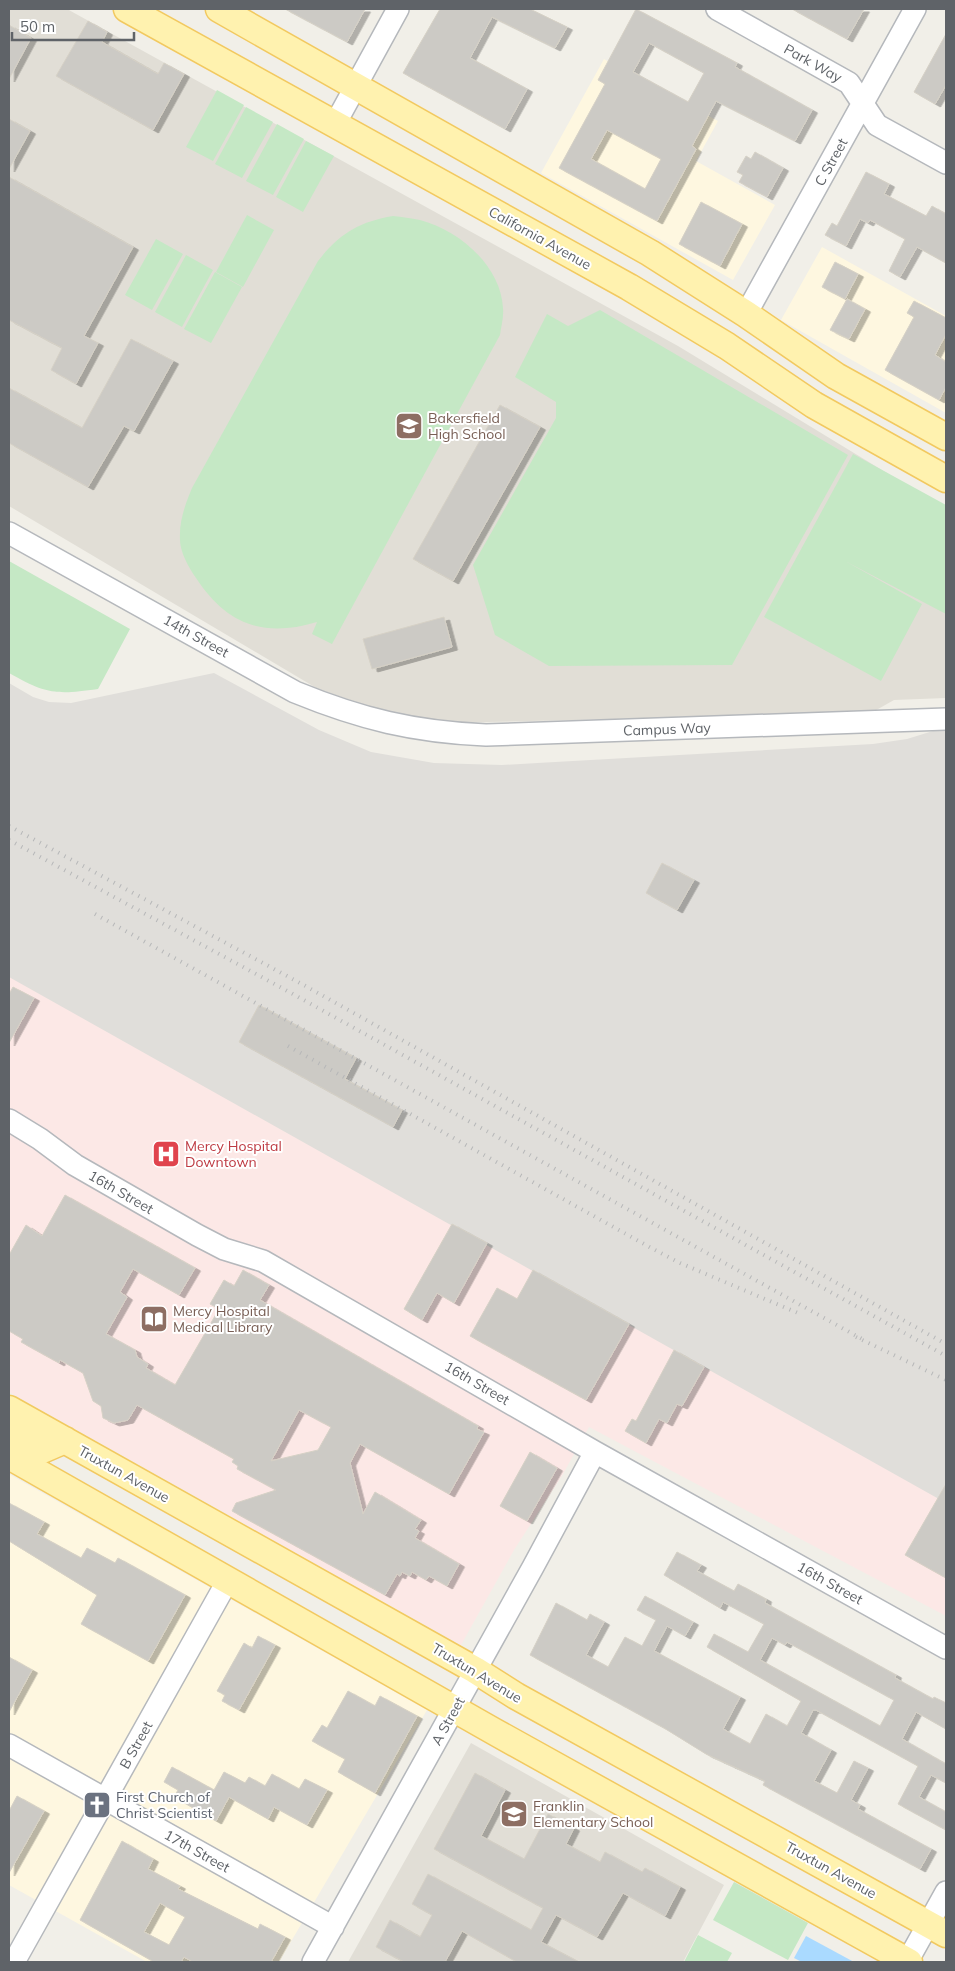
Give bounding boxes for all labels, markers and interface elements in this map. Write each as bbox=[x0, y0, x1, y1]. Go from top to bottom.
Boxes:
scale bar bbox=[12, 10, 135, 42]
text: 50 m bbox=[20, 17, 55, 36]
street label: Park Way bbox=[781, 40, 846, 87]
street label: C Street bbox=[811, 135, 852, 189]
street label: California Avenue bbox=[486, 202, 594, 274]
place label: Bakersfield High School bbox=[428, 409, 506, 443]
school or university icon: Bakersfield High School bbox=[394, 411, 424, 441]
street label: 14th Street bbox=[160, 611, 232, 661]
street label: Campus Way bbox=[623, 718, 712, 740]
place label: Mercy Hospital Downtown bbox=[185, 1137, 282, 1171]
hospital icon: Mercy Hospital Downtown bbox=[151, 1139, 181, 1169]
street label: 16th Street bbox=[85, 1166, 157, 1218]
place label: Mercy Hospital Medical Library bbox=[173, 1302, 273, 1336]
library icon: Mercy Hospital Medical Library bbox=[139, 1304, 169, 1334]
street label: 16th Street bbox=[441, 1357, 513, 1409]
street label: Truxtun Avenue bbox=[75, 1441, 173, 1507]
street label: 16th Street bbox=[794, 1558, 866, 1608]
street label: Truxtun Avenue bbox=[429, 1639, 525, 1707]
street label: A Street bbox=[427, 1694, 469, 1748]
street label: B Street bbox=[116, 1718, 156, 1772]
place label: First Church of Christ Scientist bbox=[116, 1788, 213, 1822]
church icon: First Church of Christ Scientist bbox=[82, 1790, 112, 1820]
place label: Franklin Elementary School bbox=[533, 1797, 653, 1831]
school or university icon: Franklin Elementary School bbox=[499, 1799, 529, 1829]
street label: 17th Street bbox=[161, 1826, 233, 1876]
street label: Truxtun Avenue bbox=[782, 1837, 880, 1903]

